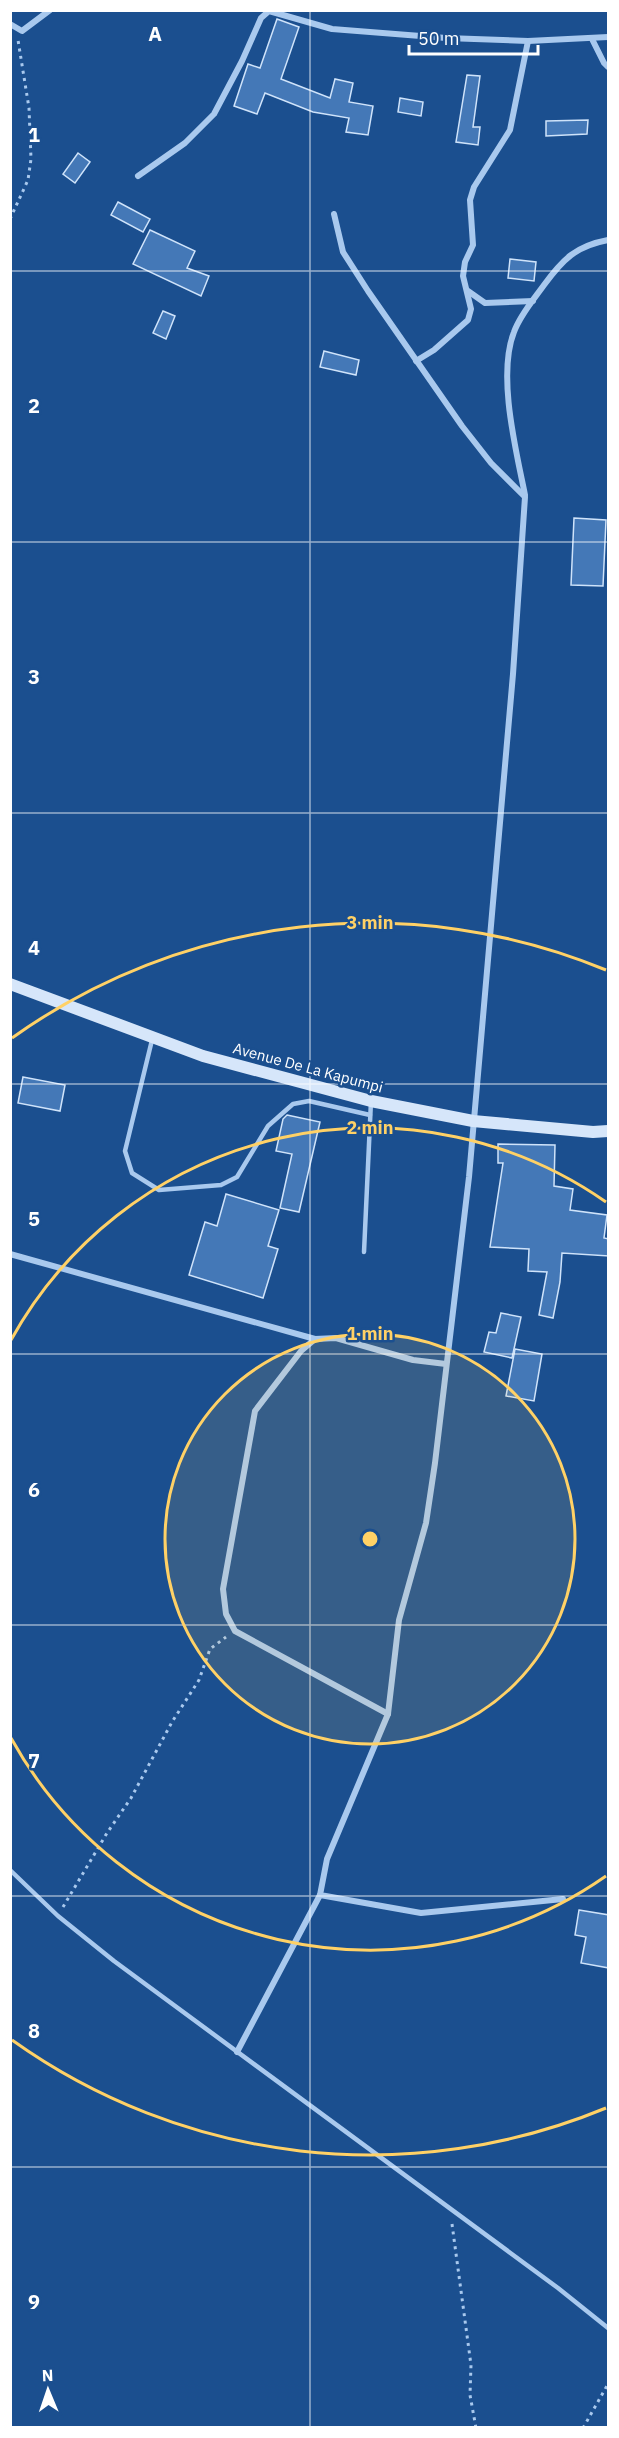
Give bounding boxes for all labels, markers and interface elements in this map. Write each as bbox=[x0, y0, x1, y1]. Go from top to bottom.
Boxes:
scale bar bbox=[409, 18, 538, 56]
text: A bbox=[148, 20, 162, 47]
text: 50 m bbox=[418, 27, 460, 50]
text: 1 bbox=[28, 121, 40, 148]
text: 2 bbox=[28, 392, 40, 419]
text: 3 bbox=[28, 663, 40, 690]
text: 3 min bbox=[346, 911, 394, 934]
text: 4 bbox=[28, 934, 40, 961]
street label: Avenue De La Kapumpi bbox=[231, 1038, 385, 1097]
text: 2 min bbox=[346, 1116, 394, 1139]
text: 5 bbox=[28, 1205, 40, 1232]
text: 1 min bbox=[346, 1322, 394, 1345]
text: 6 bbox=[28, 1476, 40, 1503]
centre of rings bbox=[360, 1529, 380, 1549]
text: 7 bbox=[28, 1747, 40, 1774]
text: 8 bbox=[28, 2017, 40, 2044]
text: 9 bbox=[28, 2288, 40, 2315]
north arrow bbox=[18, 2360, 78, 2420]
text: N bbox=[41, 2365, 54, 2385]

